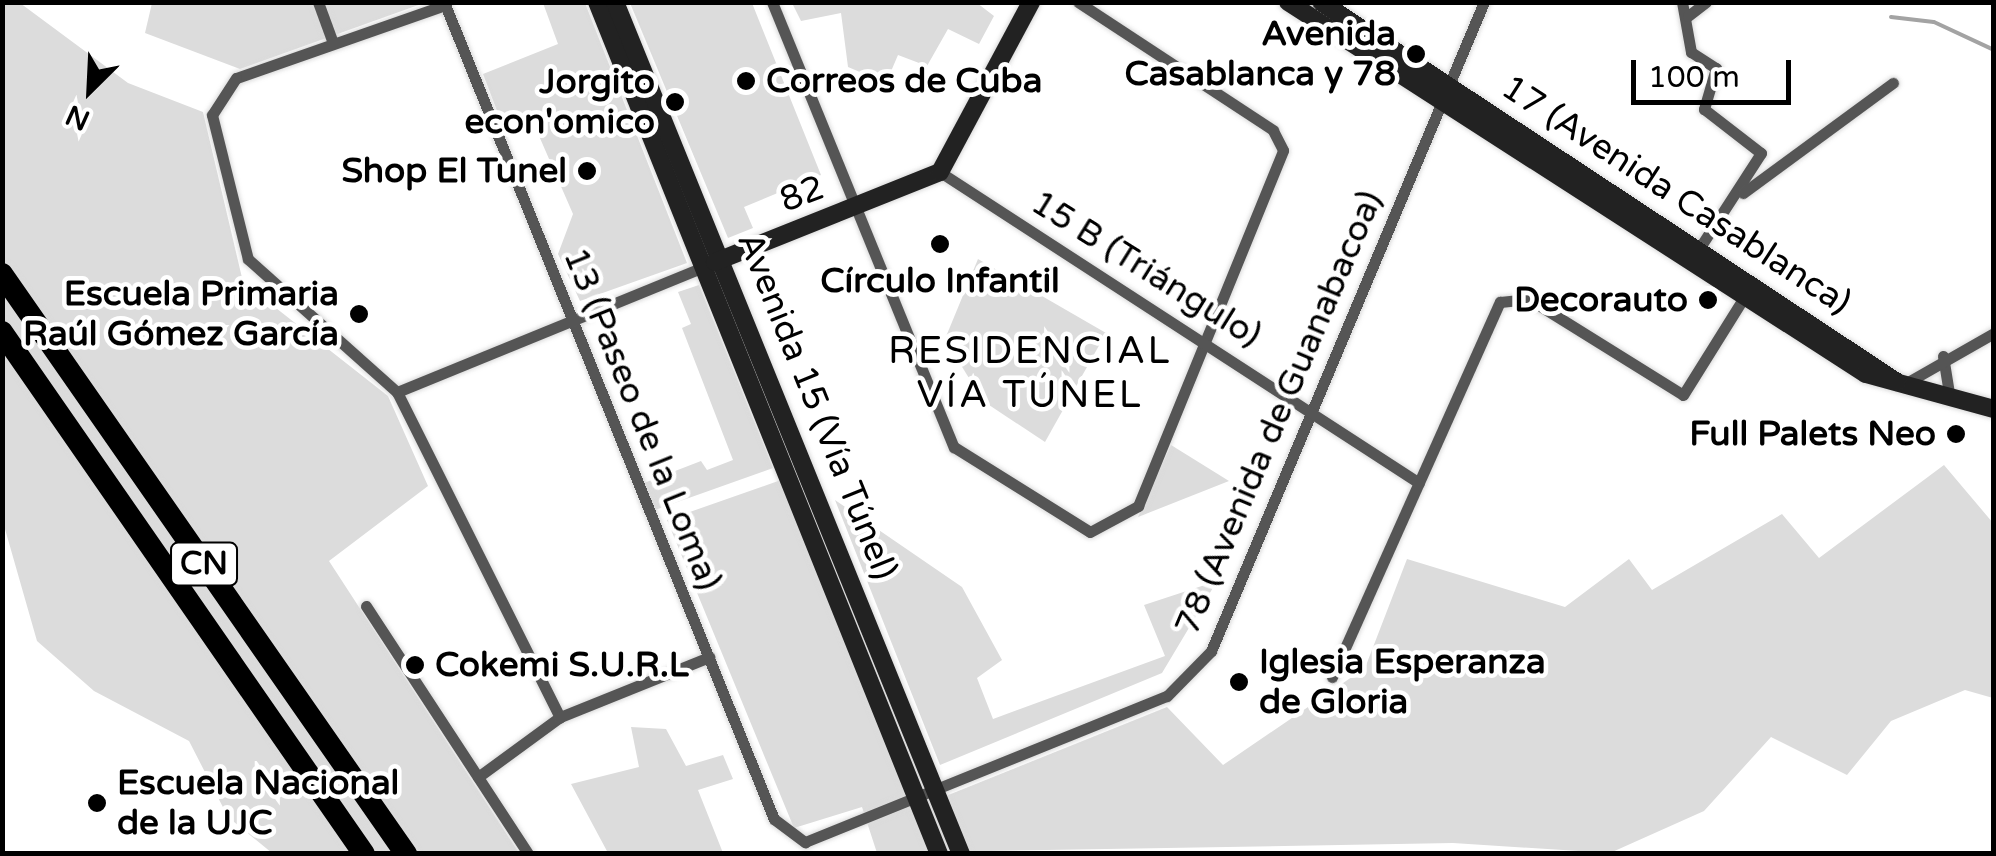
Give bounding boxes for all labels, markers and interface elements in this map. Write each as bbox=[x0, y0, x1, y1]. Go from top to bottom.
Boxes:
place label: Avenida Casablanca y 78 bbox=[1124, 13, 1396, 95]
north arrow bbox=[40, 40, 140, 140]
scale bar bbox=[1636, 40, 1796, 102]
marker: Avenida Casablanca y 78 bbox=[1405, 43, 1427, 65]
text: 100 m bbox=[1648, 59, 1740, 96]
place label: Correos de Cuba bbox=[766, 60, 1042, 102]
place label: Jorgito econ'omico bbox=[464, 61, 655, 143]
street label: 17 (Avenida Casablanca) bbox=[1493, 66, 1859, 324]
marker: Correos de Cuba bbox=[735, 70, 757, 92]
marker: Jorgito econ'omico bbox=[664, 91, 686, 113]
text: N bbox=[61, 97, 95, 138]
place label: Shop El Tunel bbox=[341, 150, 567, 192]
marker: Shop El Tunel bbox=[576, 160, 598, 182]
street label: 82 bbox=[774, 167, 830, 221]
street label: 15 B (Triángulo) bbox=[1023, 181, 1269, 357]
street label: 78 (Avenida de Guanabacoa) bbox=[1166, 185, 1392, 641]
street label: Avenida 15 (Vía Túnel) bbox=[728, 226, 906, 586]
marker: Círculo Infantil bbox=[929, 233, 951, 255]
street label: 13 (Paseo de la Loma) bbox=[554, 242, 730, 596]
place label: Círculo Infantil bbox=[820, 260, 1060, 302]
place label: Escuela Primaria Raúl Gómez García bbox=[23, 273, 339, 355]
place label: Decorauto bbox=[1514, 279, 1688, 321]
marker: Decorauto bbox=[1697, 289, 1719, 311]
marker: Escuela Primaria Raúl Gómez García bbox=[348, 303, 370, 325]
district label: RESIDENCIAL VÍA TÚNEL bbox=[888, 329, 1172, 418]
place label: Full Palets Neo bbox=[1689, 413, 1936, 455]
marker: Full Palets Neo bbox=[1945, 423, 1967, 445]
road number: CN bbox=[169, 537, 239, 591]
place label: Iglesia Esperanza de Gloria bbox=[1259, 641, 1546, 723]
place label: Cokemi S.U.R.L bbox=[435, 644, 689, 686]
marker: Cokemi S.U.R.L bbox=[404, 654, 426, 676]
marker: Iglesia Esperanza de Gloria bbox=[1228, 671, 1250, 693]
place label: Escuela Nacional de la UJC bbox=[117, 762, 399, 844]
marker: Escuela Nacional de la UJC bbox=[86, 792, 108, 814]

